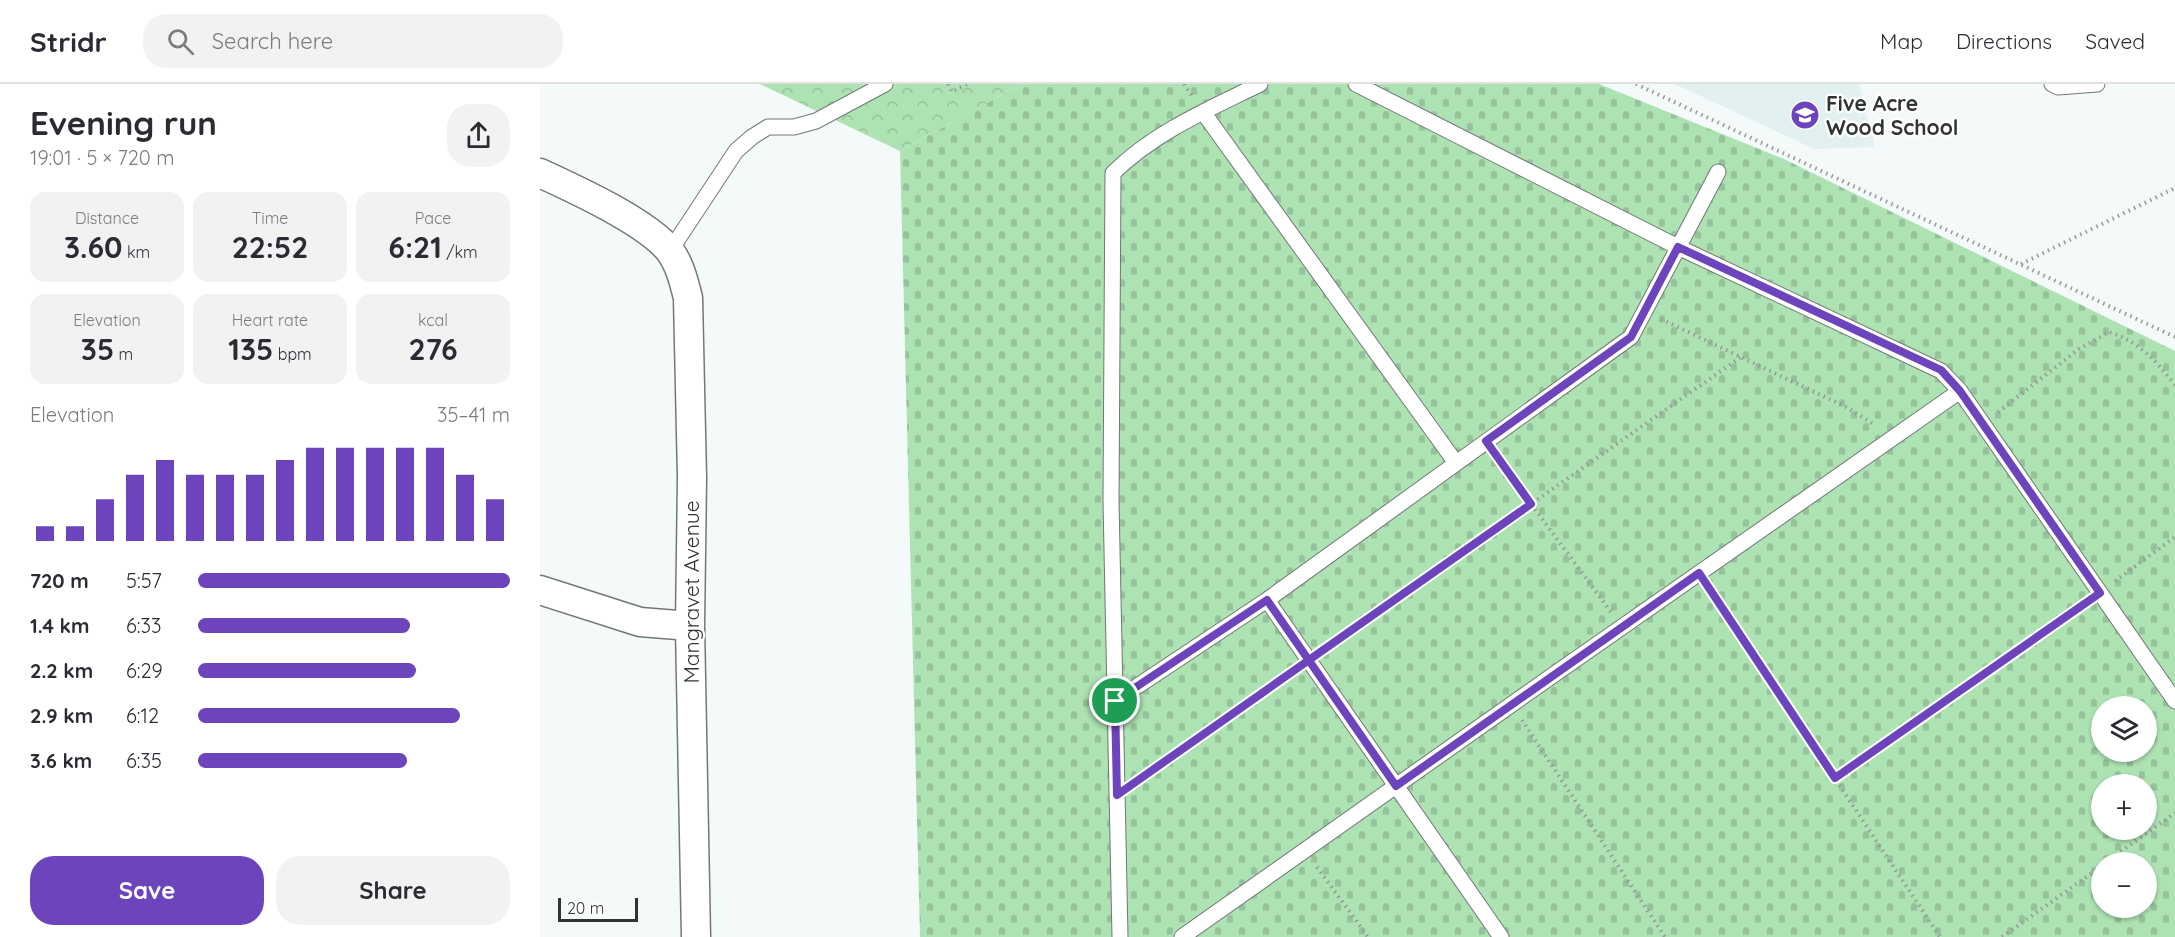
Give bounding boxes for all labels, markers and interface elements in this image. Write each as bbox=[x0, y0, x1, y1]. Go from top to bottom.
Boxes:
search box bbox=[143, 14, 563, 68]
text: Stridr bbox=[30, 24, 107, 59]
icon: search bbox=[164, 25, 197, 58]
text: Search here bbox=[212, 27, 333, 55]
text: Map bbox=[1880, 28, 1923, 54]
text: Directions bbox=[1956, 28, 2052, 54]
text: Saved bbox=[2085, 28, 2145, 54]
place label: Five Acre Wood School bbox=[1826, 90, 1958, 140]
school or university icon: Five Acre Wood School bbox=[1789, 99, 1821, 131]
text: Evening run bbox=[30, 102, 217, 143]
button: share bbox=[447, 104, 510, 167]
text: 19:01 · 5 × 720 m bbox=[30, 145, 174, 170]
text: Distance bbox=[75, 208, 139, 228]
text: Time bbox=[252, 208, 288, 228]
text: Pace bbox=[415, 208, 451, 228]
text: 3.60 bbox=[64, 228, 123, 266]
text: 22:52 bbox=[232, 228, 308, 266]
text: 6:21 bbox=[388, 228, 442, 266]
text: km bbox=[123, 242, 150, 262]
text: /km bbox=[442, 242, 478, 262]
text: Elevation bbox=[73, 310, 141, 330]
text: Heart rate bbox=[232, 310, 308, 330]
text: kcal bbox=[418, 310, 448, 330]
text: 35 bbox=[81, 330, 114, 368]
text: 135 bbox=[228, 330, 273, 368]
text: 276 bbox=[408, 330, 458, 368]
text: m bbox=[114, 344, 133, 364]
text: bpm bbox=[273, 344, 312, 364]
text: Elevation bbox=[30, 402, 114, 427]
text: 35–41 m bbox=[437, 402, 510, 427]
street label: Mangravet Avenue bbox=[678, 500, 704, 684]
text: 720 m bbox=[30, 568, 89, 593]
text: 5:57 bbox=[126, 568, 162, 593]
text: 1.4 km bbox=[30, 613, 89, 638]
text: 6:33 bbox=[126, 613, 161, 638]
text: 2.2 km bbox=[30, 658, 93, 683]
text: 6:29 bbox=[126, 658, 163, 683]
pin bbox=[1089, 675, 1140, 726]
icon: arrive bbox=[1098, 684, 1131, 717]
map controls bbox=[2091, 696, 2157, 918]
button: layers bbox=[2091, 696, 2157, 762]
text: 2.9 km bbox=[30, 703, 93, 728]
text: 6:12 bbox=[126, 703, 159, 728]
text: 3.6 km bbox=[30, 748, 92, 773]
text: 6:35 bbox=[126, 748, 162, 773]
button: + bbox=[2091, 774, 2157, 840]
button: − bbox=[2091, 852, 2157, 918]
button: Save bbox=[30, 856, 264, 925]
button: Share bbox=[276, 856, 510, 925]
scale bar bbox=[558, 895, 638, 922]
text: 20 m bbox=[567, 898, 604, 918]

